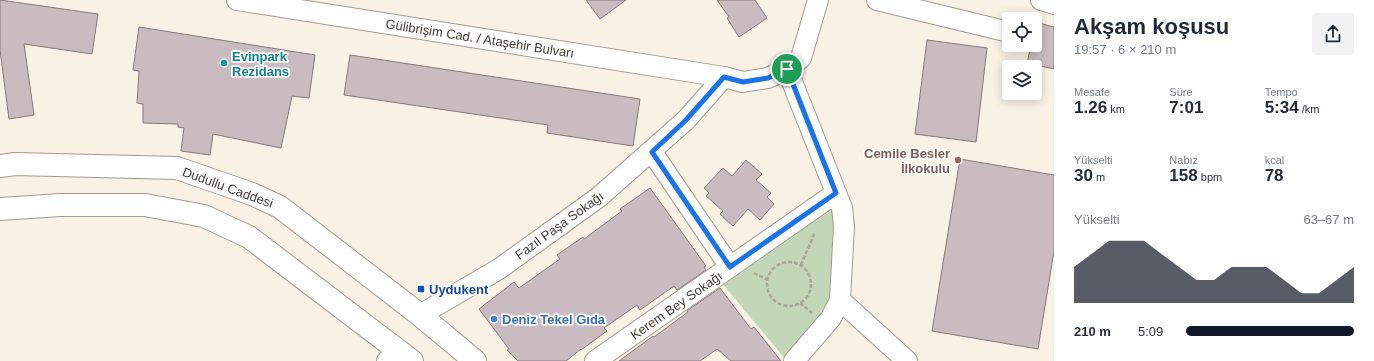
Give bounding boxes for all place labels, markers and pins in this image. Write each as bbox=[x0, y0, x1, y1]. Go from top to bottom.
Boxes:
place label: Evinpark Rezidans bbox=[232, 49, 289, 79]
pin bbox=[770, 52, 804, 86]
marker: Evinpark Rezidans bbox=[219, 58, 229, 68]
place label: Cemile Besler İlkokulu bbox=[864, 146, 950, 176]
marker: Cemile Besler İlkokulu bbox=[953, 155, 963, 165]
place label: Uydukent bbox=[429, 282, 489, 297]
marker: Uydukent bbox=[416, 284, 426, 294]
place label: Deniz Tekel Gıda bbox=[502, 312, 606, 327]
marker: Deniz Tekel Gıda bbox=[489, 314, 499, 324]

